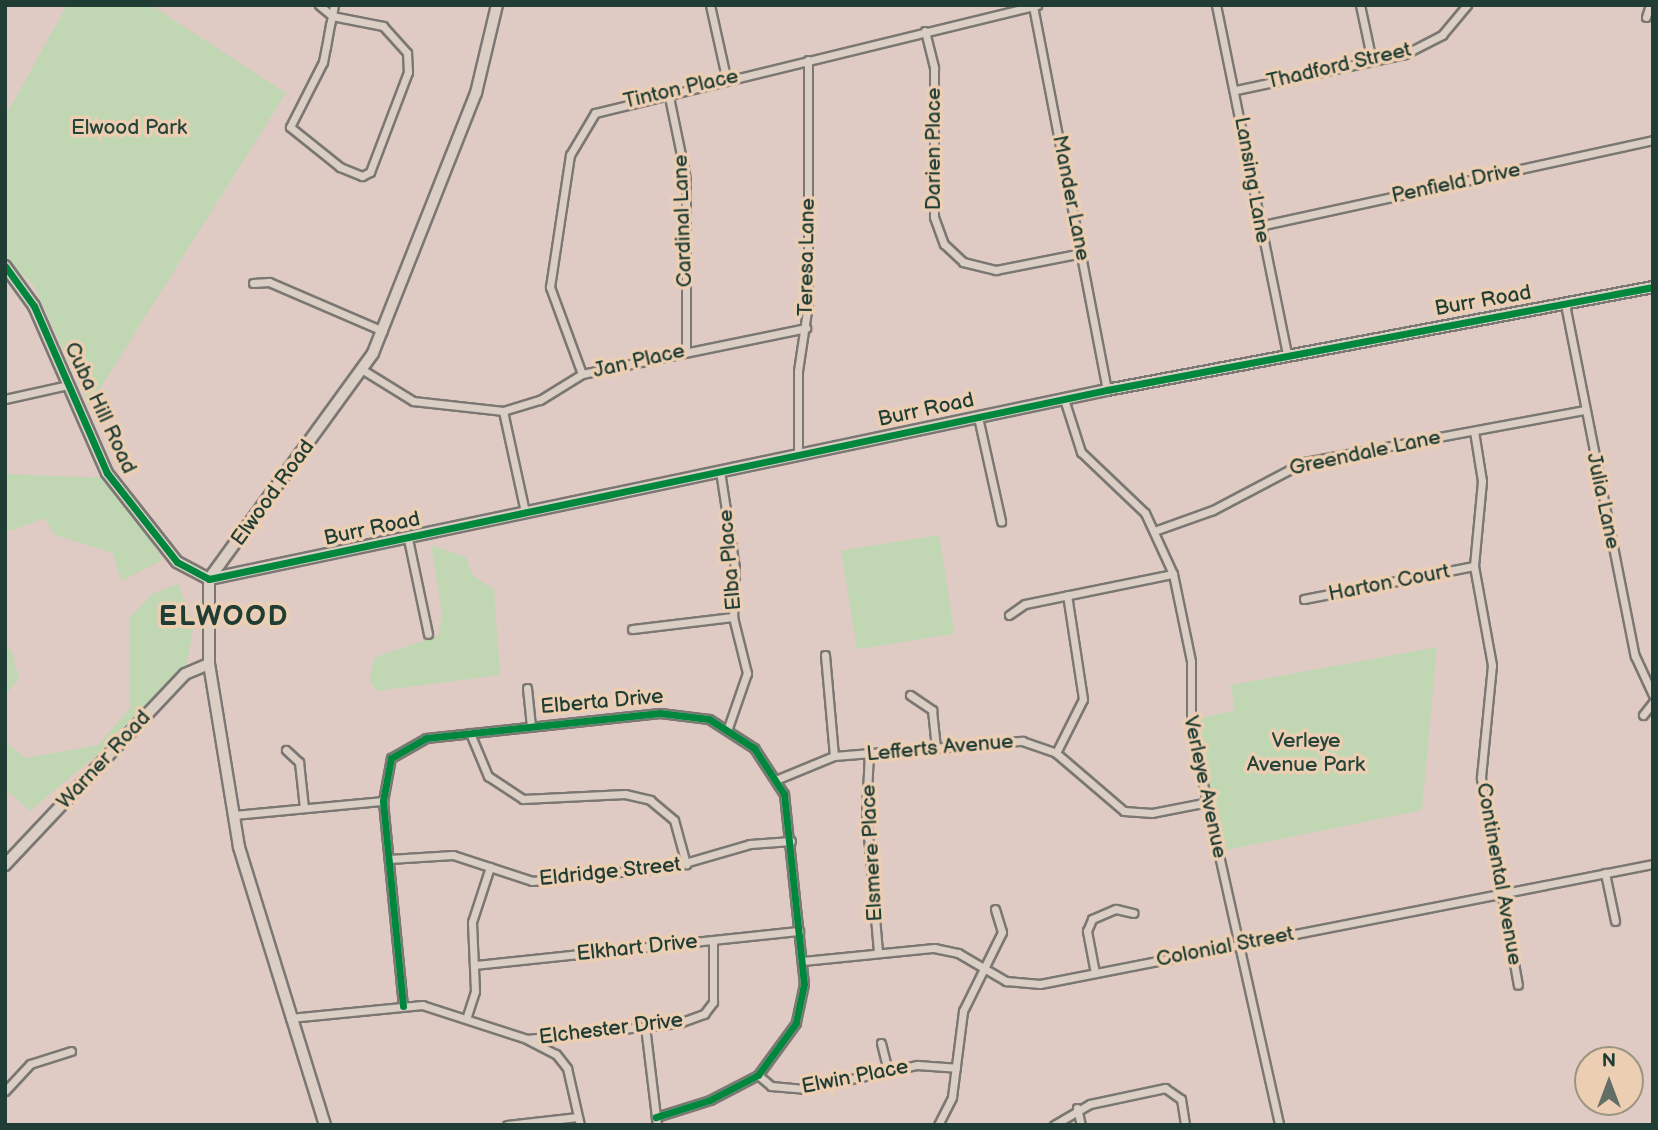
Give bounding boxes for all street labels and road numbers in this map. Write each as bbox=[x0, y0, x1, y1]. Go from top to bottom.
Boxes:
street label: Thadford Street bbox=[1264, 37, 1414, 95]
street label: Tinton Place bbox=[621, 64, 741, 114]
street label: Darien Place bbox=[921, 88, 947, 210]
street label: Lansing Lane bbox=[1229, 115, 1275, 245]
street label: Mander Lane bbox=[1046, 133, 1096, 263]
street label: Cardinal Lane bbox=[668, 154, 698, 288]
street label: Penfield Drive bbox=[1389, 157, 1523, 209]
street label: Teresa Lane bbox=[793, 198, 821, 316]
street label: Burr Road bbox=[1433, 280, 1533, 322]
street label: Cuba Hill Road bbox=[59, 338, 141, 478]
street label: Jan Place bbox=[591, 338, 687, 384]
street label: Burr Road bbox=[876, 388, 976, 432]
street label: Greendale Lane bbox=[1287, 425, 1443, 481]
street label: Elwood Road bbox=[226, 435, 320, 551]
street label: Julia Lane bbox=[1581, 451, 1625, 551]
street label: Burr Road bbox=[322, 507, 422, 551]
street label: Elba Place bbox=[713, 509, 747, 611]
street label: Harton Court bbox=[1326, 559, 1452, 607]
street label: Elberta Drive bbox=[539, 684, 665, 720]
street label: Warner Road bbox=[52, 705, 156, 815]
street label: Verleye Avenue bbox=[1178, 713, 1232, 861]
street label: Lefferts Avenue bbox=[865, 729, 1015, 767]
street label: Continental Avenue bbox=[1471, 781, 1527, 967]
street label: Elsmere Place bbox=[856, 784, 888, 922]
street label: Eldridge Street bbox=[538, 852, 682, 892]
street label: Colonial Street bbox=[1154, 921, 1296, 973]
street label: Elkhart Drive bbox=[575, 929, 699, 967]
street label: Elchester Drive bbox=[538, 1008, 684, 1050]
street label: Elwin Place bbox=[799, 1054, 911, 1100]

